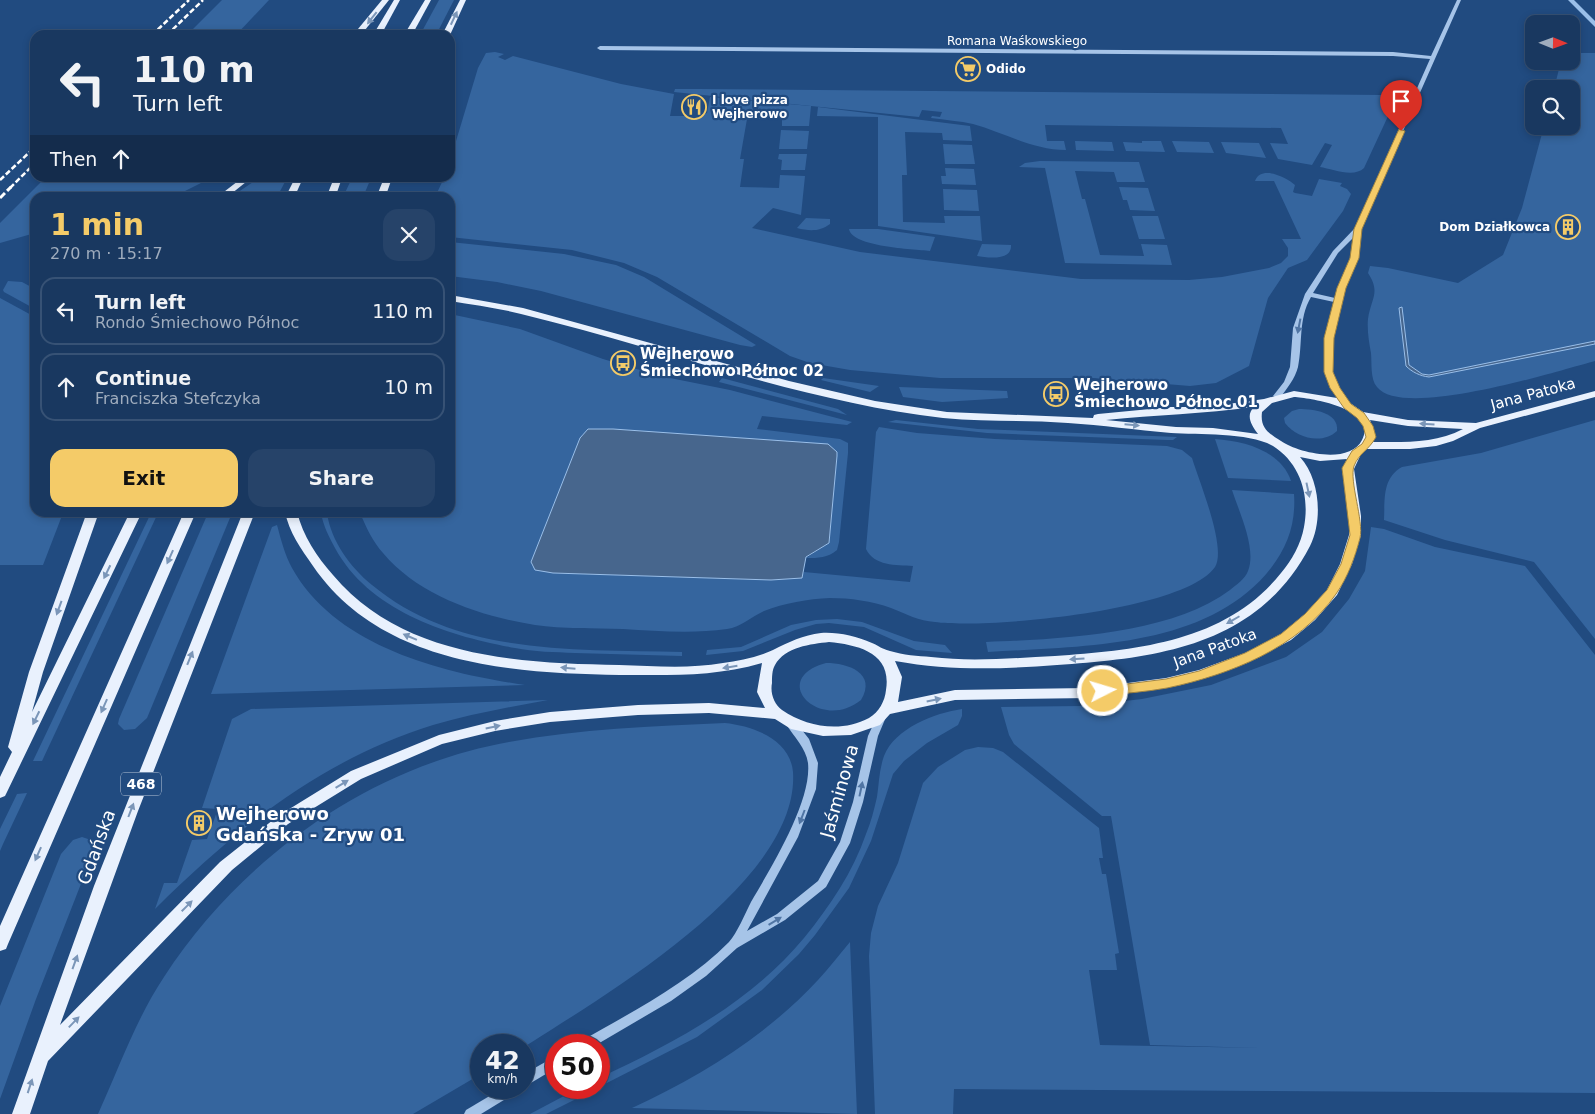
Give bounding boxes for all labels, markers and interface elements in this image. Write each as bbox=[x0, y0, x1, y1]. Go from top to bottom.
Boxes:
one-way arrow bbox=[450, 10, 459, 25]
one-way arrow bbox=[366, 11, 377, 24]
north arrow bbox=[1525, 15, 1580, 70]
map controls bbox=[1525, 15, 1580, 135]
street label: Romana Waśkowskiego bbox=[947, 34, 1087, 48]
icon: left bbox=[50, 50, 115, 115]
text: 110 m bbox=[133, 50, 255, 90]
supermarket icon: Odido bbox=[955, 56, 981, 82]
place label: Odido bbox=[986, 62, 1026, 76]
pin bbox=[1380, 80, 1422, 131]
button: search bbox=[1525, 80, 1580, 135]
icon: arrive bbox=[1387, 87, 1415, 115]
text: Turn left bbox=[133, 91, 222, 116]
place label: I love pizza Wejherowo bbox=[712, 93, 788, 121]
restaurant icon: I love pizza Wejherowo bbox=[681, 94, 707, 120]
icon: ahead bbox=[107, 145, 135, 173]
text: Then bbox=[50, 148, 97, 170]
text: 1 min bbox=[50, 207, 144, 242]
button: close bbox=[383, 209, 435, 261]
building icon: Dom Działkowca bbox=[1555, 214, 1581, 240]
place label: Dom Działkowca bbox=[1439, 220, 1550, 234]
text: 270 m · 15:17 bbox=[50, 244, 163, 263]
text: Turn left bbox=[95, 291, 186, 313]
icon: left bbox=[52, 297, 80, 325]
text: 110 m bbox=[372, 300, 433, 322]
text: Rondo Śmiechowo Północ bbox=[95, 313, 299, 332]
one-way arrow bbox=[1294, 318, 1302, 334]
place label: Wejherowo Śmiechowo Północ 02 bbox=[640, 345, 824, 380]
bus stop icon: Wejherowo Śmiechowo Północ 02 bbox=[610, 350, 636, 376]
text: Continue bbox=[95, 367, 191, 389]
icon: ahead bbox=[52, 373, 80, 401]
street label: Jana Patoka bbox=[1488, 374, 1578, 414]
text: 10 m bbox=[384, 376, 433, 398]
place label: Wejherowo Śmiechowo Północ 01 bbox=[1074, 376, 1258, 411]
bus stop icon: Wejherowo Śmiechowo Północ 01 bbox=[1043, 381, 1069, 407]
text: Franciszka Stefczyka bbox=[95, 389, 261, 408]
one-way arrow bbox=[1419, 420, 1435, 428]
one-way arrow bbox=[1124, 422, 1140, 430]
button: Exit bbox=[50, 449, 238, 507]
button: Share bbox=[248, 449, 435, 507]
one-way arrow bbox=[1304, 482, 1312, 497]
one-way arrow bbox=[165, 550, 173, 564]
one-way arrow bbox=[103, 565, 111, 579]
one-way arrow bbox=[55, 601, 63, 616]
one-way arrow bbox=[1227, 615, 1240, 624]
street label: Jana Patoka bbox=[1170, 625, 1259, 672]
one-way arrow bbox=[403, 632, 417, 640]
one-way arrow bbox=[187, 651, 195, 665]
one-way arrow bbox=[1069, 655, 1085, 663]
one-way arrow bbox=[722, 663, 738, 671]
one-way arrow bbox=[560, 664, 576, 672]
position arrow bbox=[1076, 664, 1128, 716]
one-way arrow bbox=[927, 696, 942, 704]
one-way arrow bbox=[99, 699, 107, 713]
one-way arrow bbox=[32, 711, 40, 725]
one-way arrow bbox=[485, 723, 500, 731]
street label: Jaśminowa bbox=[815, 742, 862, 841]
road number: 468 bbox=[121, 772, 161, 796]
one-way arrow bbox=[335, 780, 348, 789]
one-way arrow bbox=[857, 782, 865, 797]
one-way arrow bbox=[128, 802, 135, 817]
place label: Wejherowo Gdańska - Zryw 01 bbox=[216, 803, 405, 845]
street label: Gdańska bbox=[73, 807, 119, 887]
building icon: Wejherowo Gdańska - Zryw 01 bbox=[186, 810, 212, 836]
one-way arrow bbox=[798, 810, 806, 825]
one-way arrow bbox=[34, 847, 42, 861]
one-way arrow bbox=[181, 900, 193, 912]
one-way arrow bbox=[769, 916, 782, 925]
one-way arrow bbox=[71, 954, 79, 969]
one-way arrow bbox=[67, 1016, 79, 1028]
speed limit sign: 50 bbox=[545, 1034, 610, 1099]
text: 42 bbox=[485, 1046, 520, 1075]
text: km/h bbox=[487, 1072, 518, 1086]
one-way arrow bbox=[27, 1078, 34, 1093]

